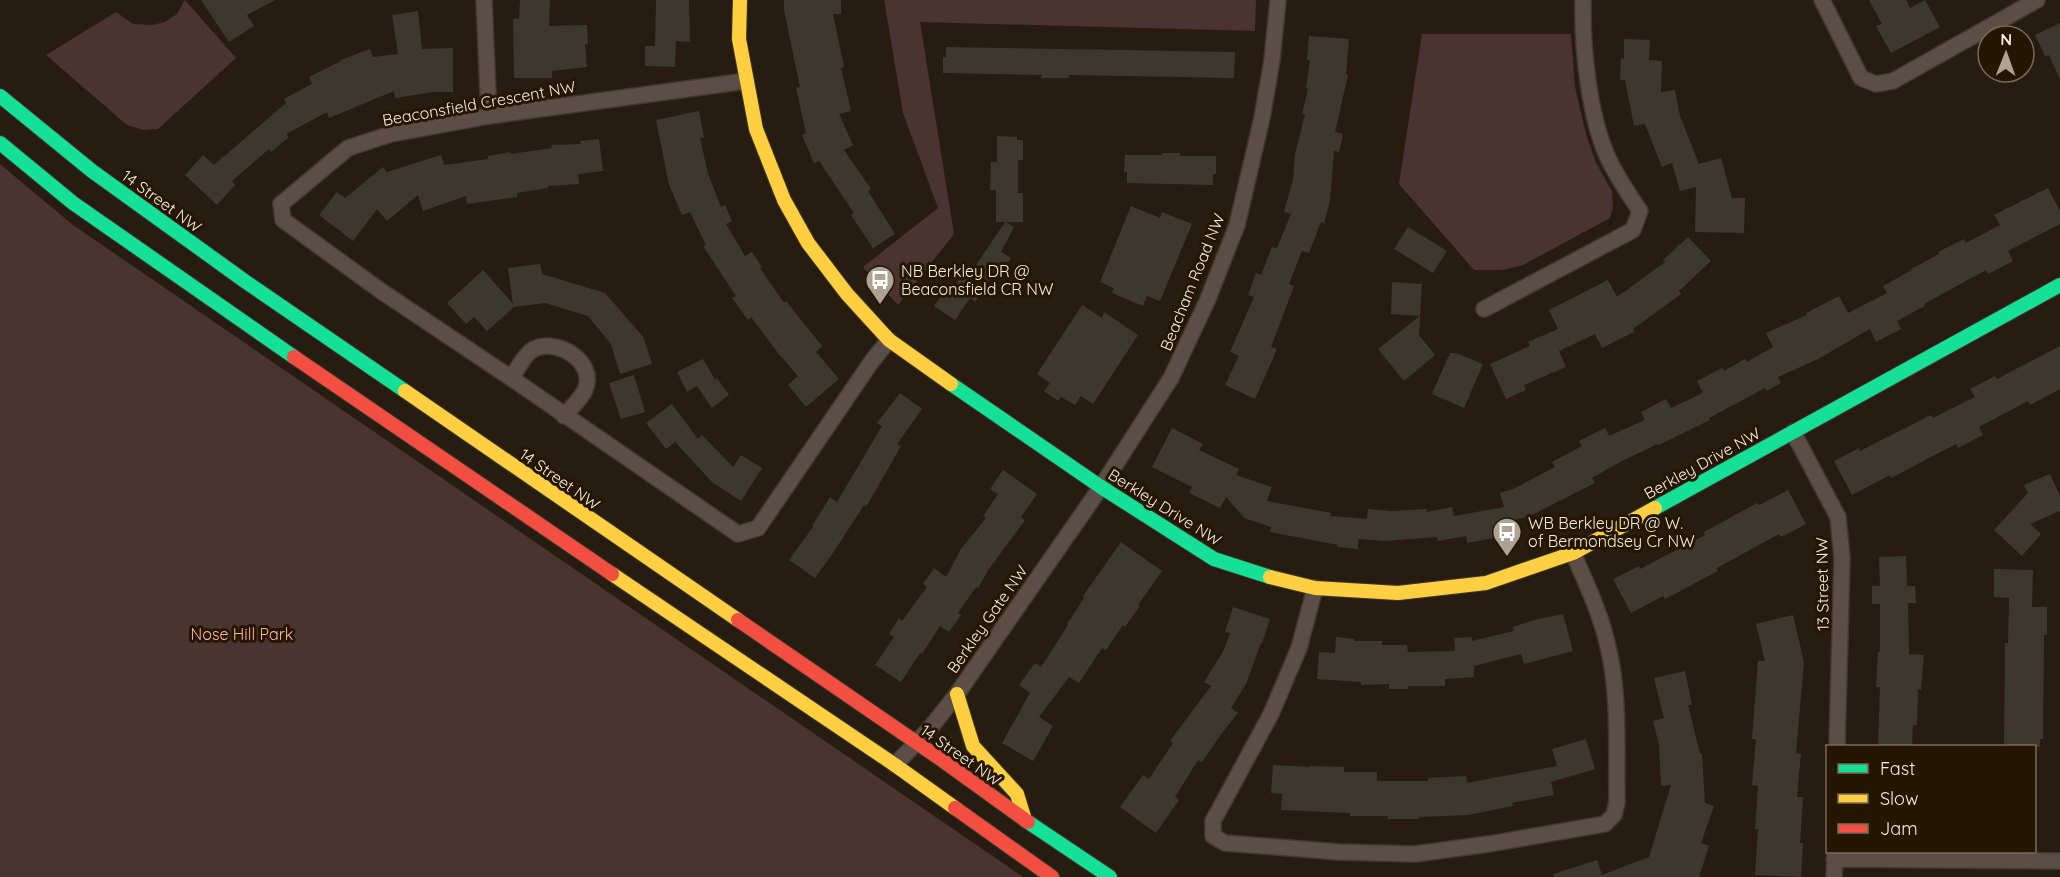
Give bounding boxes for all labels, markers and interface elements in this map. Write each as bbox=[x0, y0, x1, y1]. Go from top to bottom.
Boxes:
north arrow bbox=[1976, 24, 2036, 84]
text: N bbox=[2000, 29, 2012, 49]
street label: Beaconsfield Crescent NW bbox=[381, 76, 577, 130]
street label: 14 Street NW bbox=[118, 165, 206, 237]
street label: Beacham Road NW bbox=[1155, 210, 1229, 354]
place label: NB Berkley DR @ Beaconsfield CR NW bbox=[901, 261, 1053, 299]
bus stop icon: NB Berkley DR @ Beaconsfield CR NW bbox=[864, 264, 896, 306]
street label: Berkley Drive NW bbox=[1640, 423, 1764, 503]
street label: 14 Street NW bbox=[516, 444, 604, 514]
street label: Berkley Drive NW bbox=[1105, 464, 1225, 550]
place label: WB Berkley DR @ W. of Bermondsey Cr NW bbox=[1528, 513, 1695, 551]
bus stop icon: WB Berkley DR @ W. of Bermondsey Cr NW bbox=[1491, 516, 1523, 558]
street label: 13 Street NW bbox=[1811, 537, 1833, 631]
street label: Berkley Gate NW bbox=[942, 561, 1032, 677]
park label: Nose Hill Park bbox=[191, 624, 293, 644]
street label: 14 Street NW bbox=[917, 720, 1005, 790]
legend bbox=[1826, 745, 2036, 853]
text: Fast bbox=[1880, 757, 1915, 780]
text: Slow bbox=[1880, 787, 1918, 810]
text: Jam bbox=[1880, 817, 1918, 840]

